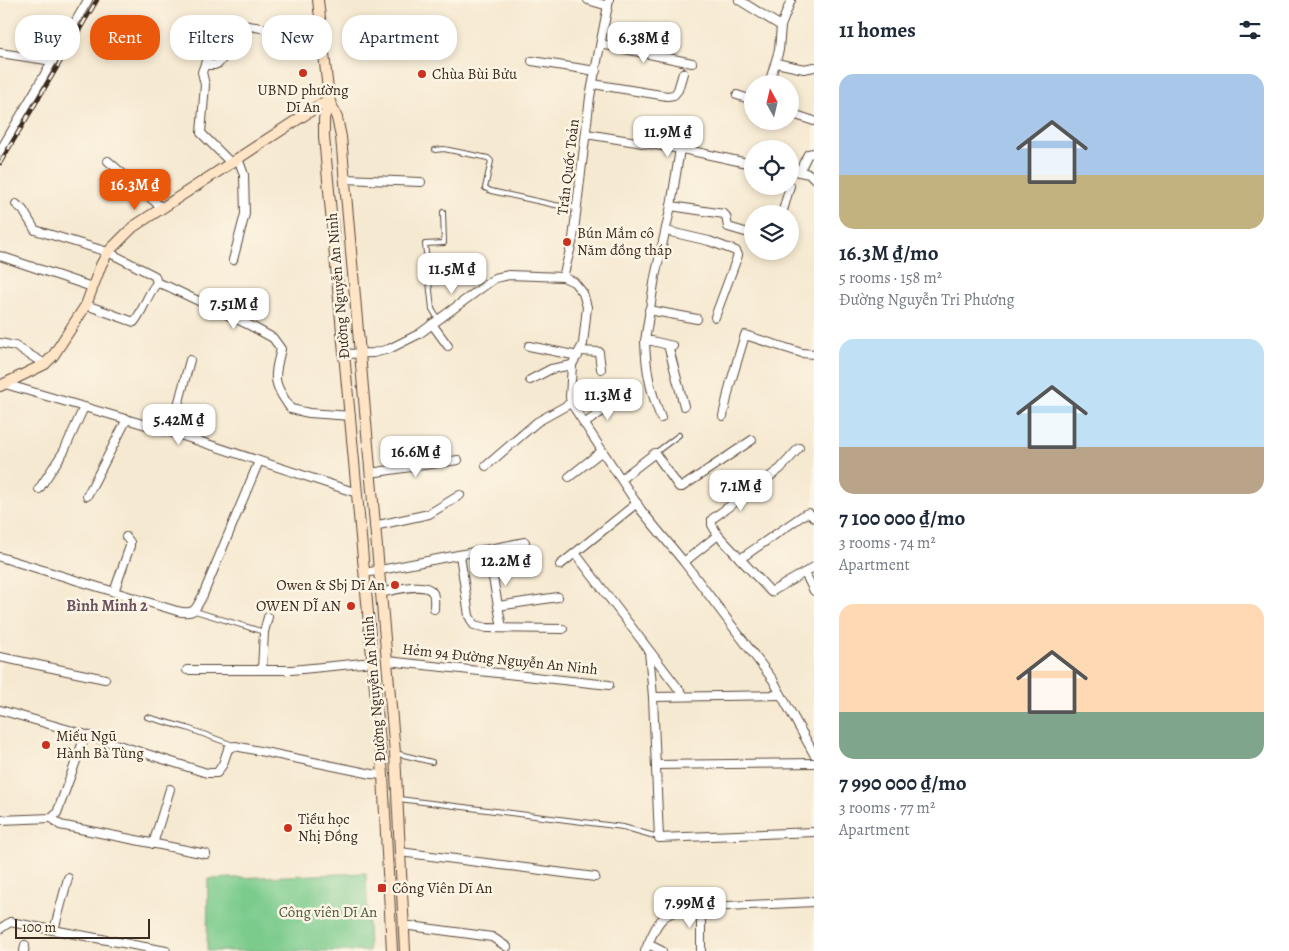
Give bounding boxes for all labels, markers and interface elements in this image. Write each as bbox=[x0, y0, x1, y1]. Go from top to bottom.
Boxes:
chip: Buy bbox=[15, 15, 80, 60]
chip: Rent bbox=[90, 15, 160, 60]
chip: Filters bbox=[170, 15, 252, 60]
chip: New bbox=[262, 15, 332, 60]
chip: Apartment bbox=[342, 15, 457, 60]
text: 11 homes bbox=[839, 16, 916, 44]
icon: filters bbox=[1236, 16, 1264, 44]
pin: 6.38M ₫ bbox=[598, 22, 690, 64]
text: 6.38M ₫ bbox=[619, 27, 669, 49]
place label: Chùa Bùi Bửu bbox=[432, 64, 518, 84]
marker: UBND phường Dĩ An bbox=[297, 67, 309, 79]
marker: Chùa Bùi Bửu bbox=[416, 68, 428, 80]
north arrow bbox=[744, 75, 799, 130]
map controls bbox=[744, 75, 799, 260]
place label: UBND phường Dĩ An bbox=[257, 80, 349, 117]
icon: home bbox=[1007, 107, 1097, 197]
pin: 11.9M ₫ bbox=[622, 116, 714, 158]
street label: Trần Quốc Toản bbox=[552, 118, 584, 216]
text: 11.9M ₫ bbox=[644, 121, 692, 143]
button: locate bbox=[744, 140, 799, 195]
pin: 16.3M ₫ bbox=[89, 168, 181, 211]
text: 16.3M ₫ bbox=[111, 174, 159, 196]
button: layers bbox=[744, 205, 799, 260]
street label: Đường Nguyễn An Ninh bbox=[322, 212, 354, 360]
place label: Bún Mắm cô Năm đồng tháp bbox=[577, 223, 672, 260]
marker: Bún Mắm cô Năm đồng tháp bbox=[561, 236, 573, 248]
text: 16.3M ₫/mo bbox=[839, 239, 939, 267]
pin: 11.5M ₫ bbox=[406, 252, 498, 295]
text: 11.5M ₫ bbox=[428, 258, 476, 280]
text: 5 rooms · 158 m² bbox=[839, 267, 942, 289]
pin: 7.51M ₫ bbox=[188, 288, 280, 330]
text: Đường Nguyễn Tri Phương bbox=[839, 289, 1015, 311]
text: 7.51M ₫ bbox=[210, 293, 258, 315]
icon: home bbox=[1007, 372, 1097, 462]
pin: 11.3M ₫ bbox=[562, 378, 654, 421]
text: 11.3M ₫ bbox=[584, 384, 632, 406]
pin: 5.42M ₫ bbox=[133, 404, 225, 446]
text: 5.42M ₫ bbox=[154, 409, 204, 431]
pin: 16.6M ₫ bbox=[370, 436, 462, 478]
text: 16.6M ₫ bbox=[391, 441, 441, 463]
pin: 7.1M ₫ bbox=[700, 470, 782, 512]
text: 7.1M ₫ bbox=[720, 475, 762, 497]
text: 7 100 000 ₫/mo bbox=[839, 504, 965, 532]
text: 3 rooms · 74 m² bbox=[839, 532, 936, 554]
pin: 12.2M ₫ bbox=[460, 544, 552, 587]
text: 12.2M ₫ bbox=[481, 550, 531, 572]
text: Apartment bbox=[839, 554, 910, 576]
place label: Owen & Sbj Dĩ An bbox=[276, 575, 385, 595]
marker: Owen & Sbj Dĩ An bbox=[389, 579, 401, 591]
district label: Bình Minh 2 bbox=[66, 595, 148, 617]
place label: OWEN DĨ AN bbox=[256, 596, 341, 616]
marker: OWEN DĨ AN bbox=[345, 600, 357, 612]
street label: Đường Nguyễn An Ninh bbox=[358, 615, 390, 763]
icon: home bbox=[1007, 637, 1097, 727]
street label: Hẻm 94 Đường Nguyễn An Ninh bbox=[401, 639, 599, 679]
place label: Miếu Ngũ Hành Bà Tùng bbox=[56, 726, 144, 763]
marker: Miếu Ngũ Hành Bà Tùng bbox=[40, 739, 52, 751]
text: 7 990 000 ₫/mo bbox=[839, 769, 967, 797]
text: 3 rooms · 77 m² bbox=[839, 797, 935, 819]
place label: Tiểu học Nhị Đồng bbox=[298, 809, 358, 846]
text: Apartment bbox=[839, 819, 910, 841]
marker: Tiểu học Nhị Đồng bbox=[282, 822, 294, 834]
place label: Công Viên Dĩ An bbox=[392, 878, 492, 898]
marker: Công Viên Dĩ An bbox=[376, 882, 388, 894]
pin: 7.99M ₫ bbox=[644, 886, 736, 929]
text: 7.99M ₫ bbox=[665, 892, 715, 914]
park label: Công viên Dĩ An bbox=[279, 902, 377, 922]
scale bar bbox=[15, 916, 150, 939]
text: 100 m bbox=[22, 918, 56, 937]

